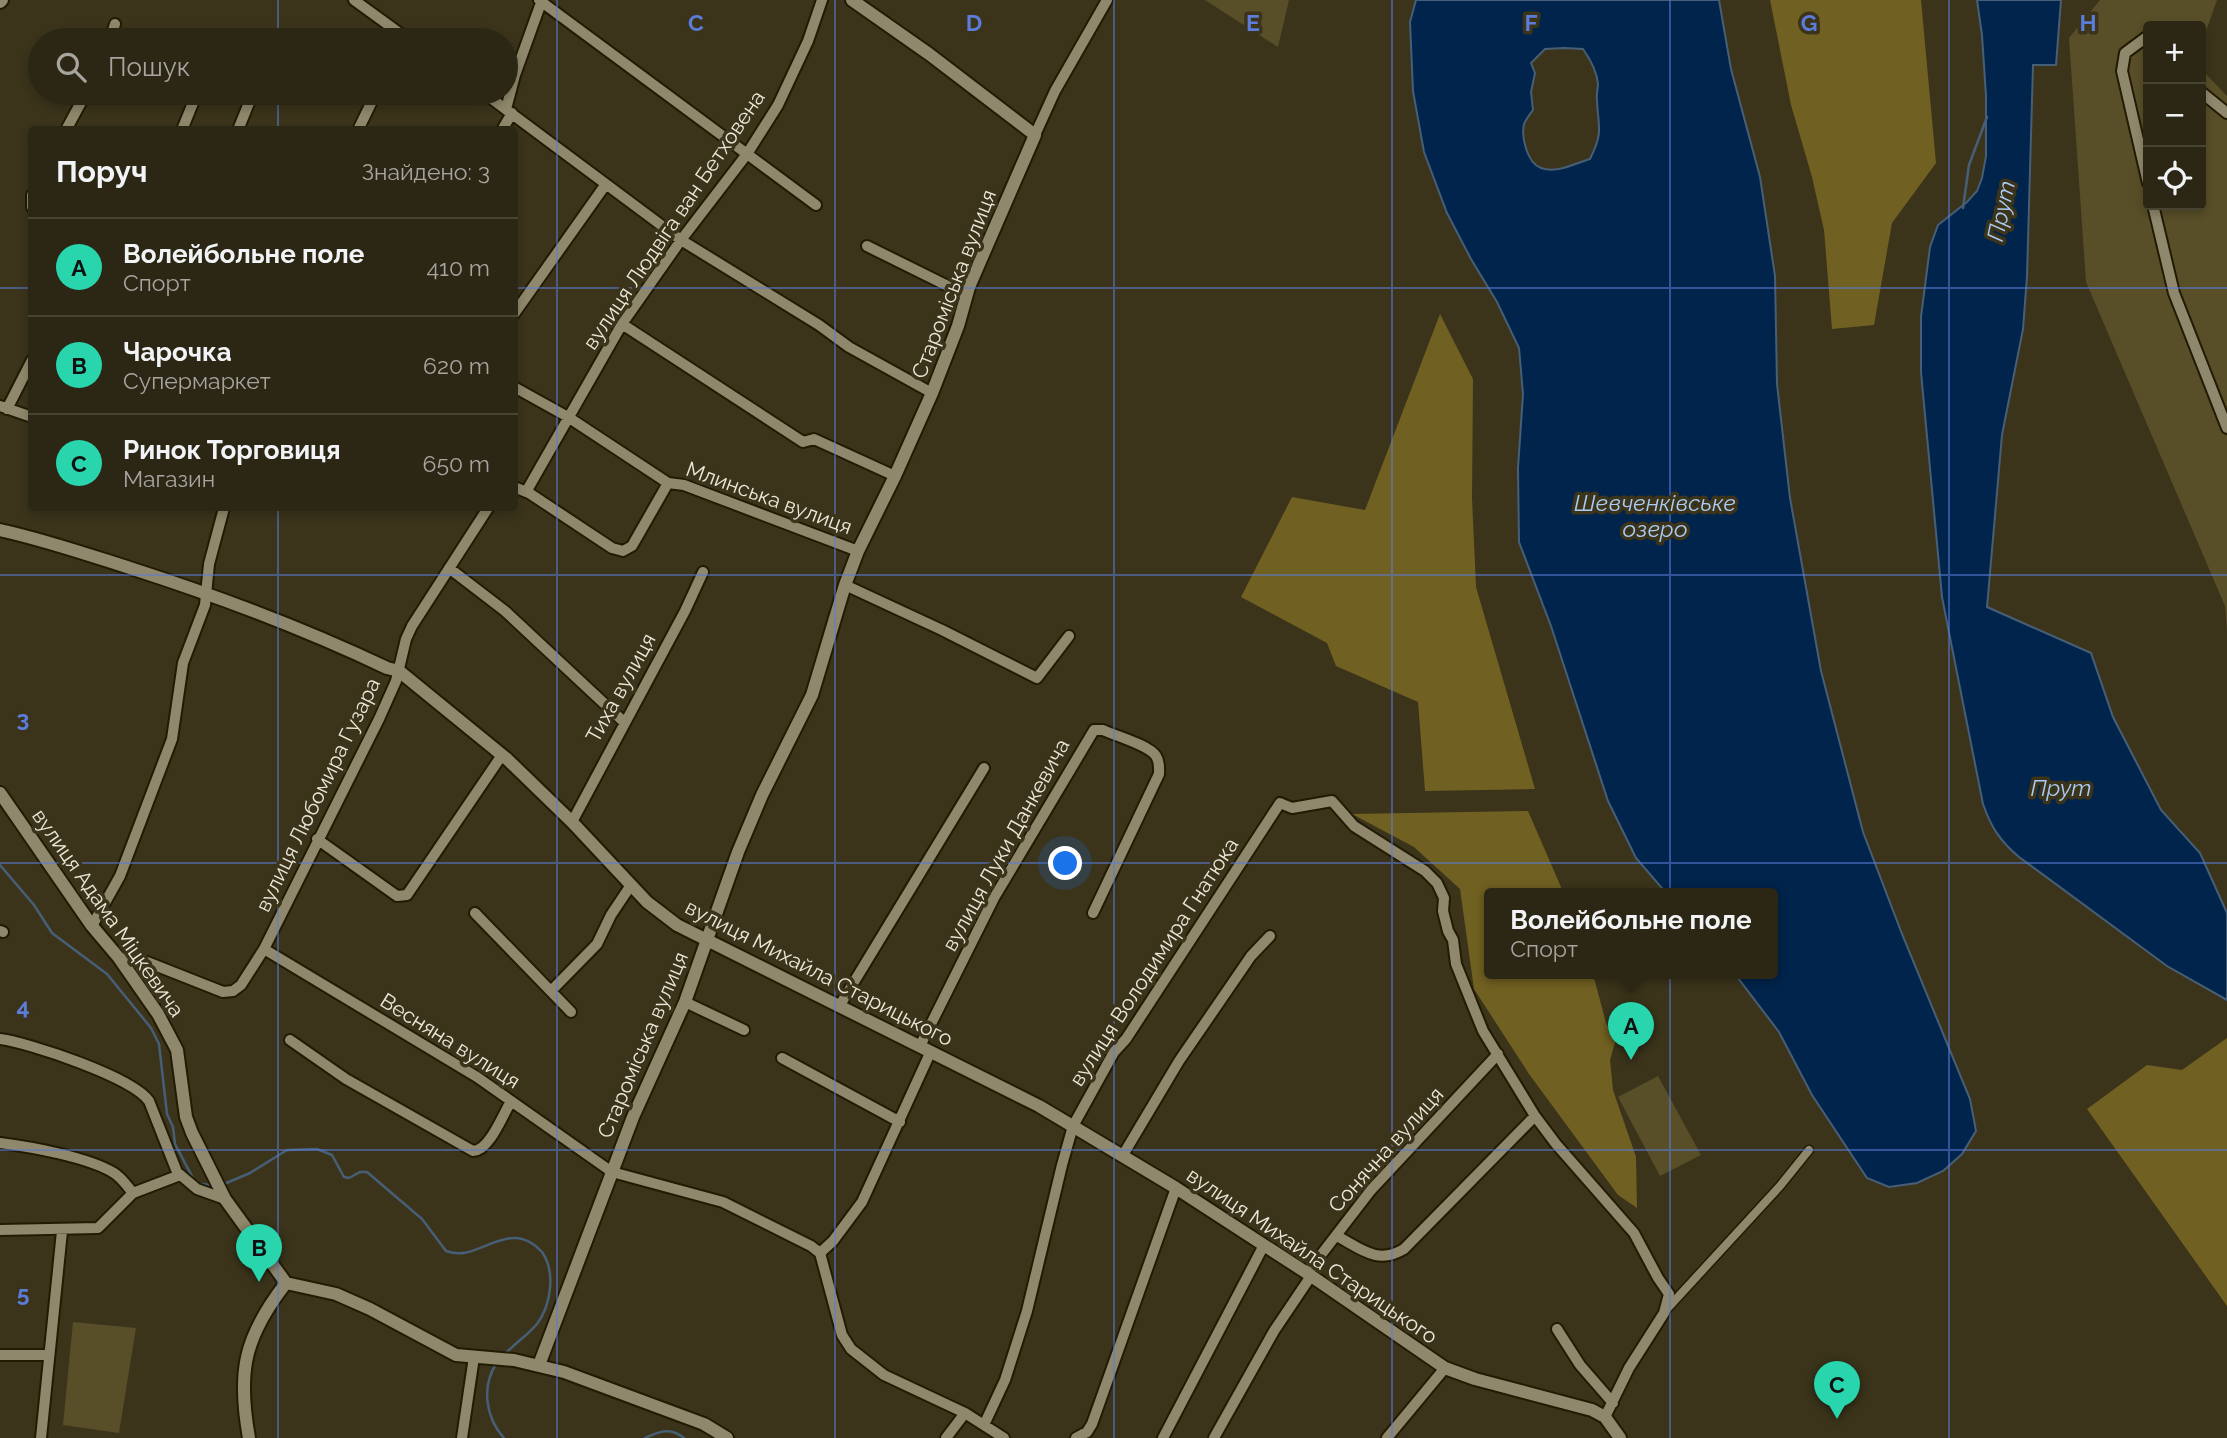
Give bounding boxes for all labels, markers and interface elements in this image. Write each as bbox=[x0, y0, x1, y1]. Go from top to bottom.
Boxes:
text: C bbox=[688, 9, 704, 36]
text: D bbox=[966, 9, 982, 36]
text: E bbox=[1246, 9, 1260, 36]
text: F bbox=[1524, 9, 1538, 36]
text: G bbox=[1801, 9, 1817, 36]
text: H bbox=[2079, 9, 2097, 36]
map controls bbox=[2143, 21, 2206, 210]
button: + bbox=[2143, 21, 2206, 84]
search box bbox=[28, 28, 518, 105]
icon: search bbox=[52, 48, 90, 86]
text: Пошук bbox=[108, 52, 190, 82]
button: − bbox=[2143, 84, 2206, 147]
street label: вулиця Людвіга ван Бетховена bbox=[577, 85, 770, 354]
button: locate bbox=[2143, 147, 2206, 210]
text: Поруч bbox=[56, 154, 147, 189]
text: Знайдено: 3 bbox=[361, 158, 490, 185]
water label: Прут bbox=[1981, 178, 2020, 244]
street label: Староміська вулиця bbox=[906, 186, 1001, 382]
text: Волейбольне поле bbox=[123, 239, 364, 269]
text: A bbox=[71, 254, 87, 281]
text: 410 m bbox=[427, 254, 490, 281]
text: Спорт bbox=[123, 269, 191, 296]
text: Чарочка bbox=[123, 337, 232, 367]
text: B bbox=[71, 352, 87, 379]
text: 620 m bbox=[423, 352, 490, 379]
text: Супермаркет bbox=[123, 367, 271, 394]
text: Ринок Торговиця bbox=[123, 435, 341, 465]
text: C bbox=[71, 450, 87, 477]
text: 650 m bbox=[423, 450, 490, 477]
street label: Млинська вулиця bbox=[683, 456, 855, 539]
text: Магазин bbox=[123, 465, 215, 492]
water label: Шевченківське озеро bbox=[1574, 489, 1736, 542]
street label: Тиха вулиця bbox=[580, 629, 661, 747]
street label: вулиця Любомира Гузара bbox=[250, 674, 385, 916]
text: 3 bbox=[17, 705, 29, 732]
street label: вулиця Луки Данкевича bbox=[937, 734, 1074, 955]
water label: Прут bbox=[2031, 774, 2091, 801]
street label: вулиця Адама Міцкевича bbox=[27, 804, 190, 1021]
street label: вулиця Володимира Гнатюка bbox=[1064, 833, 1243, 1091]
your location bbox=[1048, 846, 1082, 880]
popup bbox=[1484, 888, 1778, 979]
street label: вулиця Михайла Старицького bbox=[681, 894, 957, 1051]
text: Волейбольне поле bbox=[1510, 905, 1752, 935]
text: Спорт bbox=[1510, 935, 1578, 962]
street label: Староміська вулиця bbox=[592, 948, 693, 1142]
street label: Весняна вулиця bbox=[376, 988, 525, 1094]
text: 4 bbox=[16, 993, 30, 1020]
pin: A bbox=[1608, 1002, 1654, 1060]
street label: Сонячна вулиця bbox=[1323, 1082, 1448, 1217]
street label: вулиця Михайла Старицького bbox=[1182, 1162, 1442, 1349]
pin: B bbox=[236, 1224, 282, 1282]
text: 5 bbox=[17, 1280, 30, 1307]
pin: C bbox=[1814, 1361, 1860, 1419]

